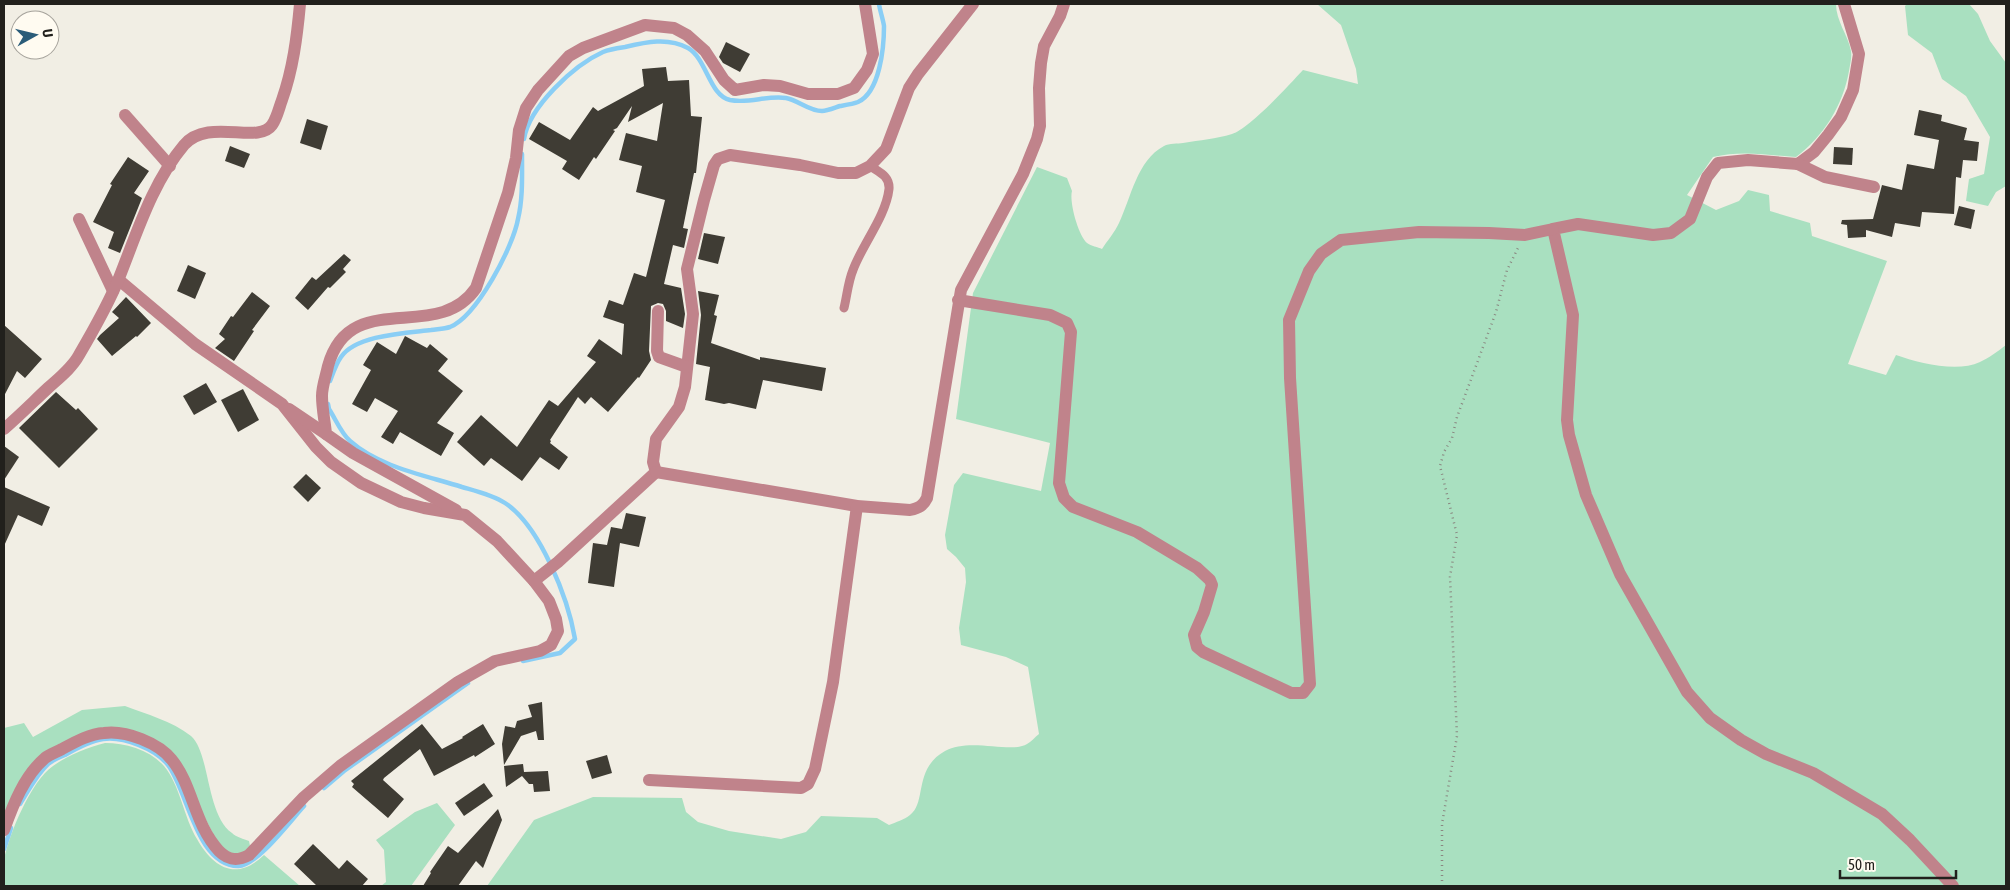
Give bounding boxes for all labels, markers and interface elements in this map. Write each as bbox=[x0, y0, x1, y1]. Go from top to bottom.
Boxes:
north arrow bbox=[10, 10, 60, 60]
text: U bbox=[39, 28, 56, 38]
scale bar bbox=[1840, 848, 1956, 880]
text: 50 m bbox=[1848, 856, 1875, 873]

